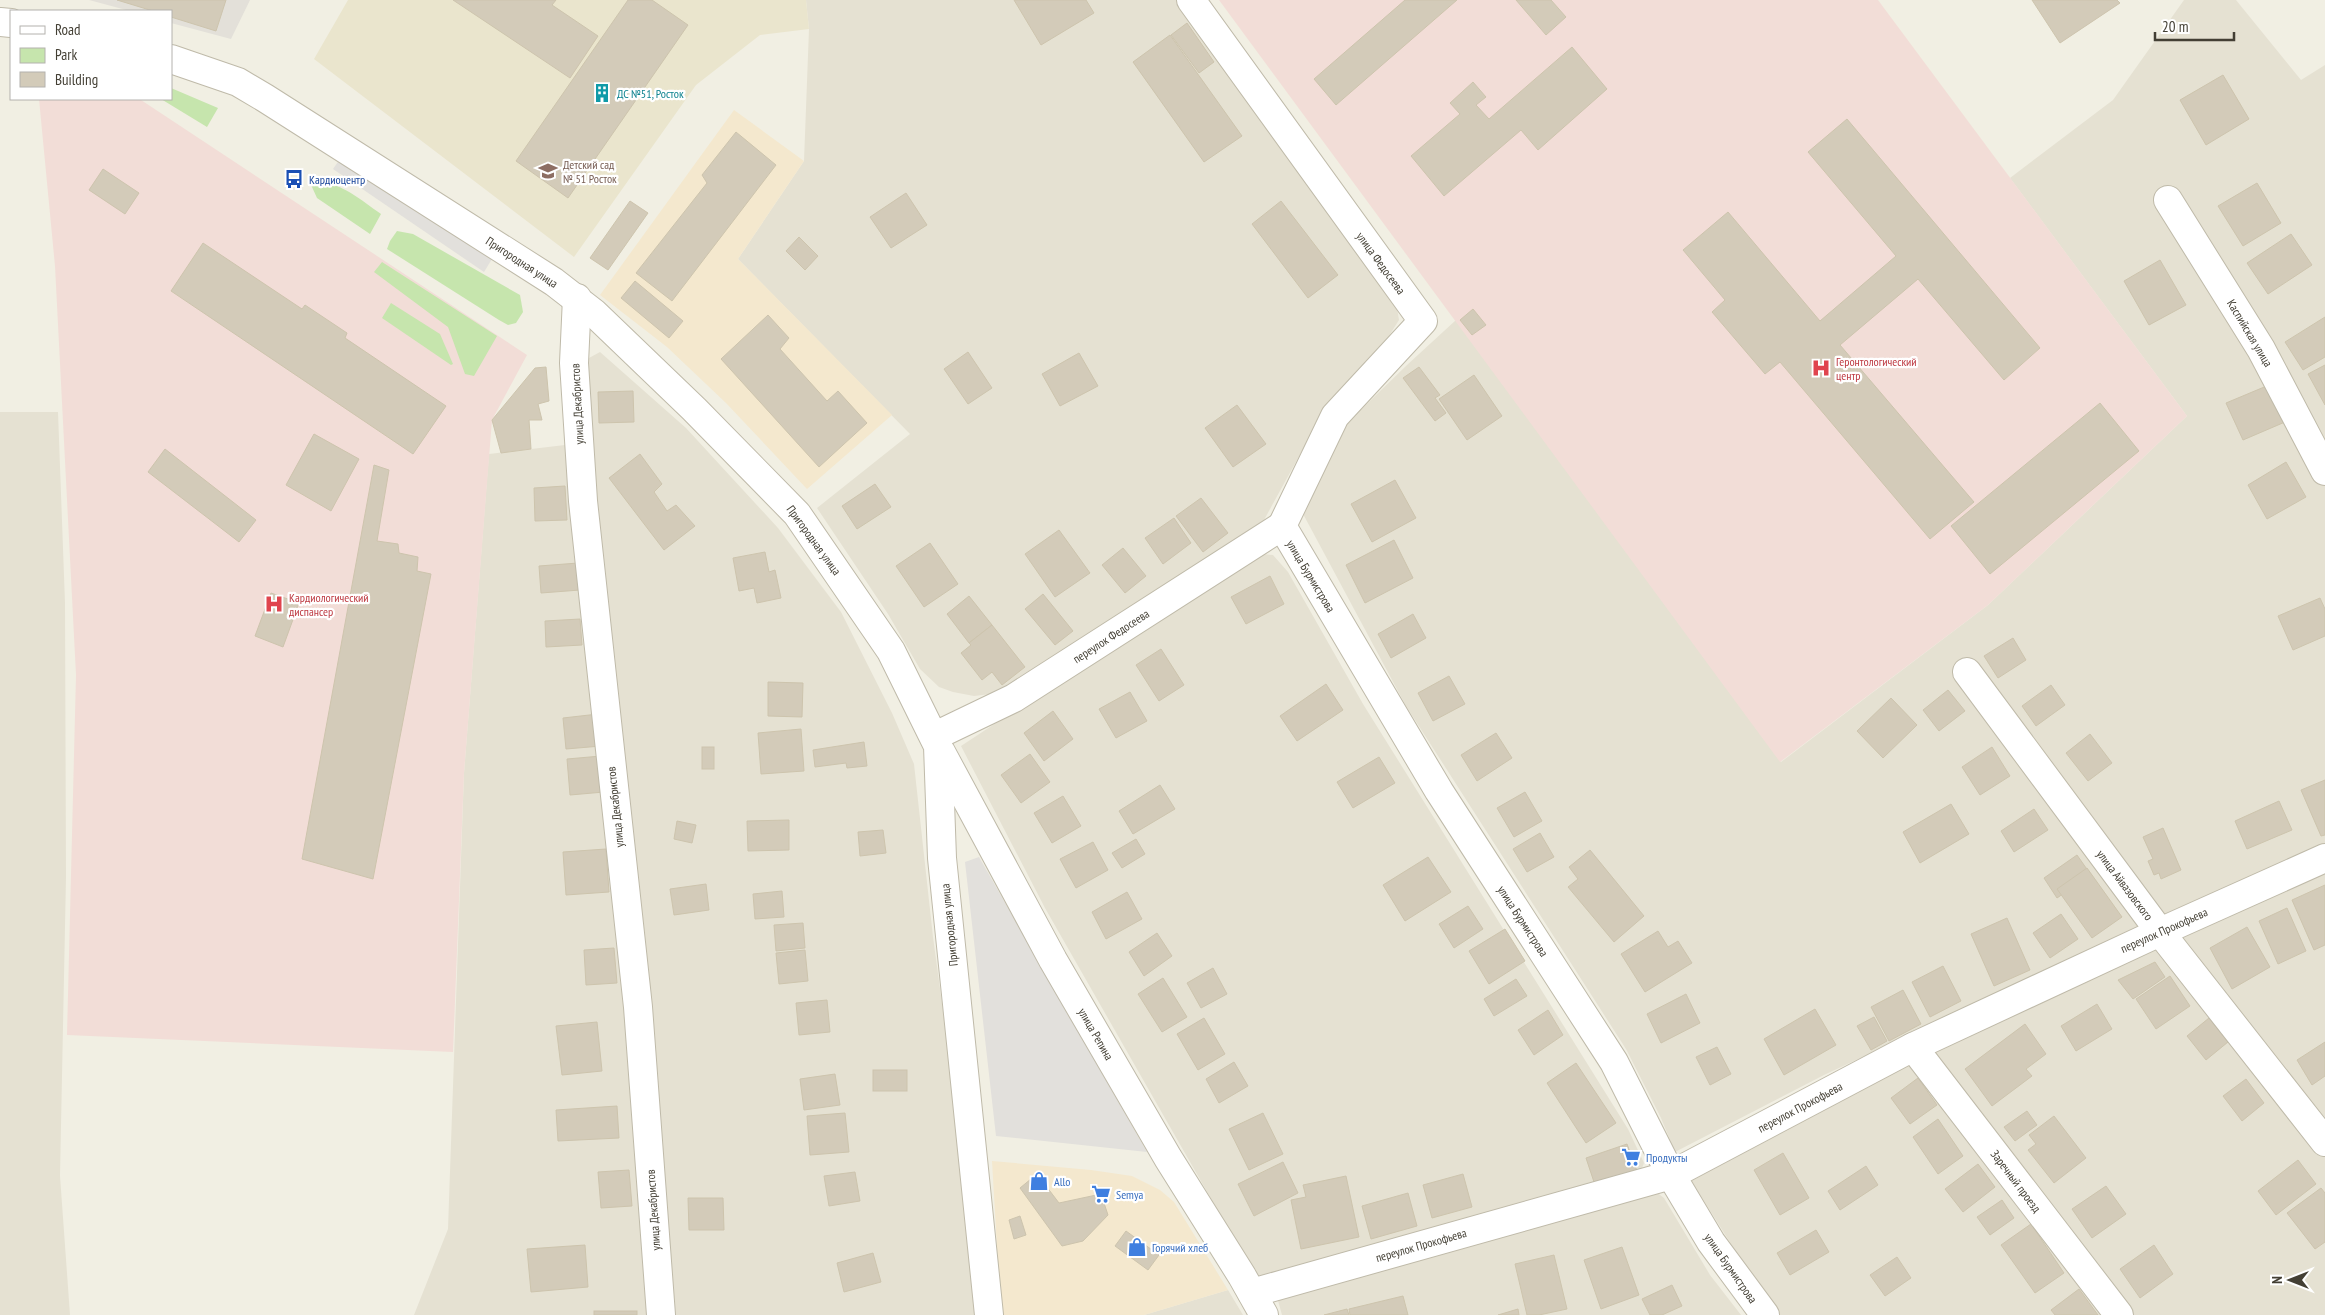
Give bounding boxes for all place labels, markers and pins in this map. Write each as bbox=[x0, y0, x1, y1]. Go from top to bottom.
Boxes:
building icon: ДС №51, Росток bbox=[591, 82, 613, 104]
place label: ДС №51, Росток bbox=[617, 86, 684, 101]
place label: Детский сад № 51 Росток bbox=[563, 157, 617, 186]
school or university icon: Детский сад № 51 Росток bbox=[537, 160, 559, 182]
bus stop icon: Кардиоцентр bbox=[283, 168, 305, 190]
place label: Кардиоцентр bbox=[309, 172, 365, 187]
place label: Геронтологический центр bbox=[1836, 354, 1917, 383]
hospital icon: Геронтологический центр bbox=[1810, 357, 1832, 379]
place label: Кардиологический диспансер bbox=[289, 590, 369, 619]
hospital icon: Кардиологический диспансер bbox=[263, 593, 285, 615]
supermarket icon: Продукты bbox=[1620, 1146, 1642, 1168]
place label: Продукты bbox=[1646, 1150, 1687, 1165]
shop icon: Allo bbox=[1028, 1170, 1050, 1192]
place label: Allo bbox=[1054, 1174, 1070, 1189]
supermarket icon: Semya bbox=[1090, 1183, 1112, 1205]
place label: Semya bbox=[1116, 1187, 1143, 1202]
shop icon: Горячий хлеб bbox=[1126, 1236, 1148, 1258]
place label: Горячий хлеб bbox=[1152, 1240, 1208, 1255]

